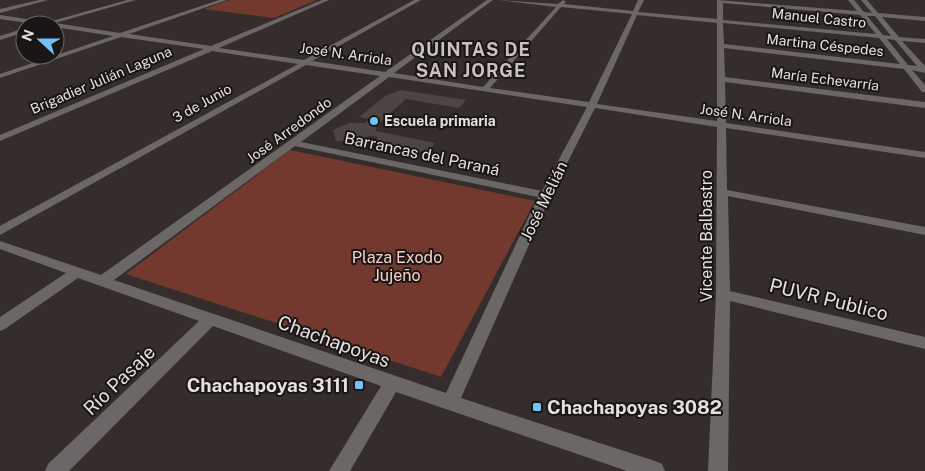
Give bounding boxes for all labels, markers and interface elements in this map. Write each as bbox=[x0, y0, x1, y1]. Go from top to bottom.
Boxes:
street label: Manuel Castro bbox=[771, 5, 867, 31]
north arrow bbox=[15, 15, 65, 65]
text: N bbox=[18, 27, 37, 43]
street label: Martina Céspedes bbox=[766, 31, 884, 59]
district label: QUINTAS DE SAN JORGE bbox=[411, 39, 531, 81]
street label: José N. Arriola bbox=[299, 40, 393, 68]
street label: Brigadier Julián Laguna bbox=[28, 43, 174, 117]
street label: María Echevarría bbox=[770, 64, 880, 94]
street label: 3 de Junio bbox=[170, 80, 234, 126]
street label: José Arredondo bbox=[243, 94, 335, 166]
street label: José N. Arriola bbox=[699, 101, 793, 129]
place label: Escuela primaria bbox=[384, 113, 496, 129]
marker: Escuela primaria bbox=[368, 115, 380, 127]
street label: Barrancas del Paraná bbox=[343, 128, 501, 180]
street label: José Melián bbox=[517, 158, 571, 244]
street label: Vicente Balbastro bbox=[697, 170, 716, 302]
park label: Plaza Exodo Jujeño bbox=[352, 248, 442, 285]
street label: PUVR Publico bbox=[767, 274, 891, 324]
street label: Chachapoyas bbox=[275, 310, 393, 372]
street label: Río Pasaje bbox=[79, 341, 159, 419]
place label: Chachapoyas 3111 bbox=[187, 374, 349, 396]
marker: Chachapoyas 3111 bbox=[353, 379, 365, 391]
place label: Chachapoyas 3082 bbox=[547, 396, 722, 418]
marker: Chachapoyas 3082 bbox=[531, 401, 543, 413]

